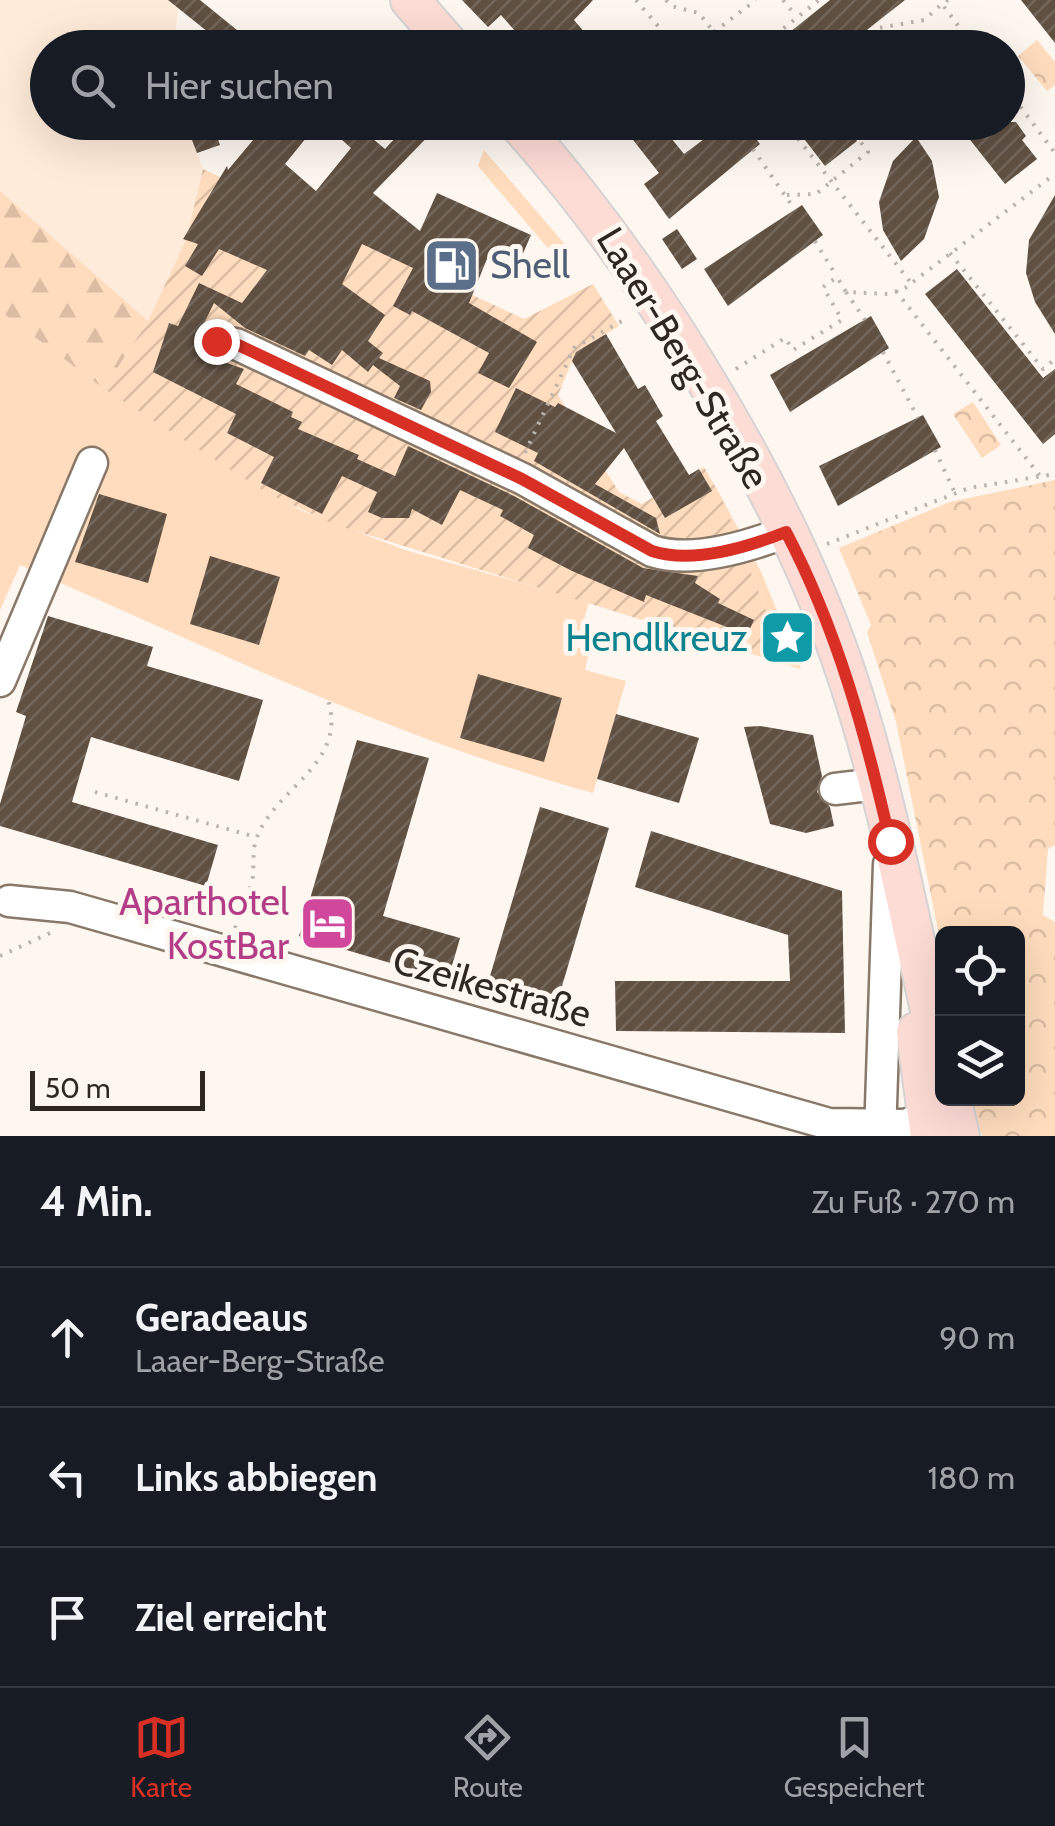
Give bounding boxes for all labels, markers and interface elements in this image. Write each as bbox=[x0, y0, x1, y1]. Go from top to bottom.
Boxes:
search box bbox=[30, 30, 1025, 140]
icon: search bbox=[65, 58, 120, 113]
text: Hier suchen bbox=[145, 62, 334, 109]
street label: Laaer-Berg-Straße bbox=[587, 219, 780, 497]
fuel station icon: Shell bbox=[421, 235, 481, 295]
place label: Shell bbox=[490, 241, 570, 288]
route end bbox=[194, 319, 240, 365]
place icon: Hendlkreuz bbox=[757, 608, 817, 668]
place label: Hendlkreuz bbox=[565, 614, 748, 661]
route start bbox=[868, 819, 914, 865]
place label: Aparthotel KostBar bbox=[119, 878, 289, 969]
hotel icon: Aparthotel KostBar bbox=[298, 894, 358, 954]
map controls bbox=[935, 926, 1025, 1106]
button: locate bbox=[935, 926, 1025, 1016]
street label: Czeikestraße bbox=[388, 936, 597, 1037]
button: layers bbox=[935, 1016, 1025, 1106]
scale bar bbox=[30, 1066, 205, 1110]
text: 50 m bbox=[45, 1071, 111, 1105]
text: 4 Min. bbox=[40, 1175, 153, 1227]
text: Zu Fuß · 270 m bbox=[812, 1182, 1015, 1221]
text: Geradeaus bbox=[135, 1294, 308, 1341]
icon: ahead bbox=[40, 1310, 95, 1365]
text: 90 m bbox=[939, 1318, 1015, 1357]
text: Laaer-Berg-Straße bbox=[135, 1341, 385, 1380]
icon: left bbox=[40, 1450, 95, 1505]
text: Links abbiegen bbox=[135, 1454, 378, 1501]
text: 180 m bbox=[928, 1458, 1015, 1497]
icon: arrive bbox=[40, 1590, 95, 1645]
text: Ziel erreicht bbox=[135, 1594, 327, 1641]
tab: Karte bbox=[130, 1710, 192, 1804]
tab: Route bbox=[453, 1710, 523, 1804]
tab: Gespeichert bbox=[784, 1710, 925, 1804]

